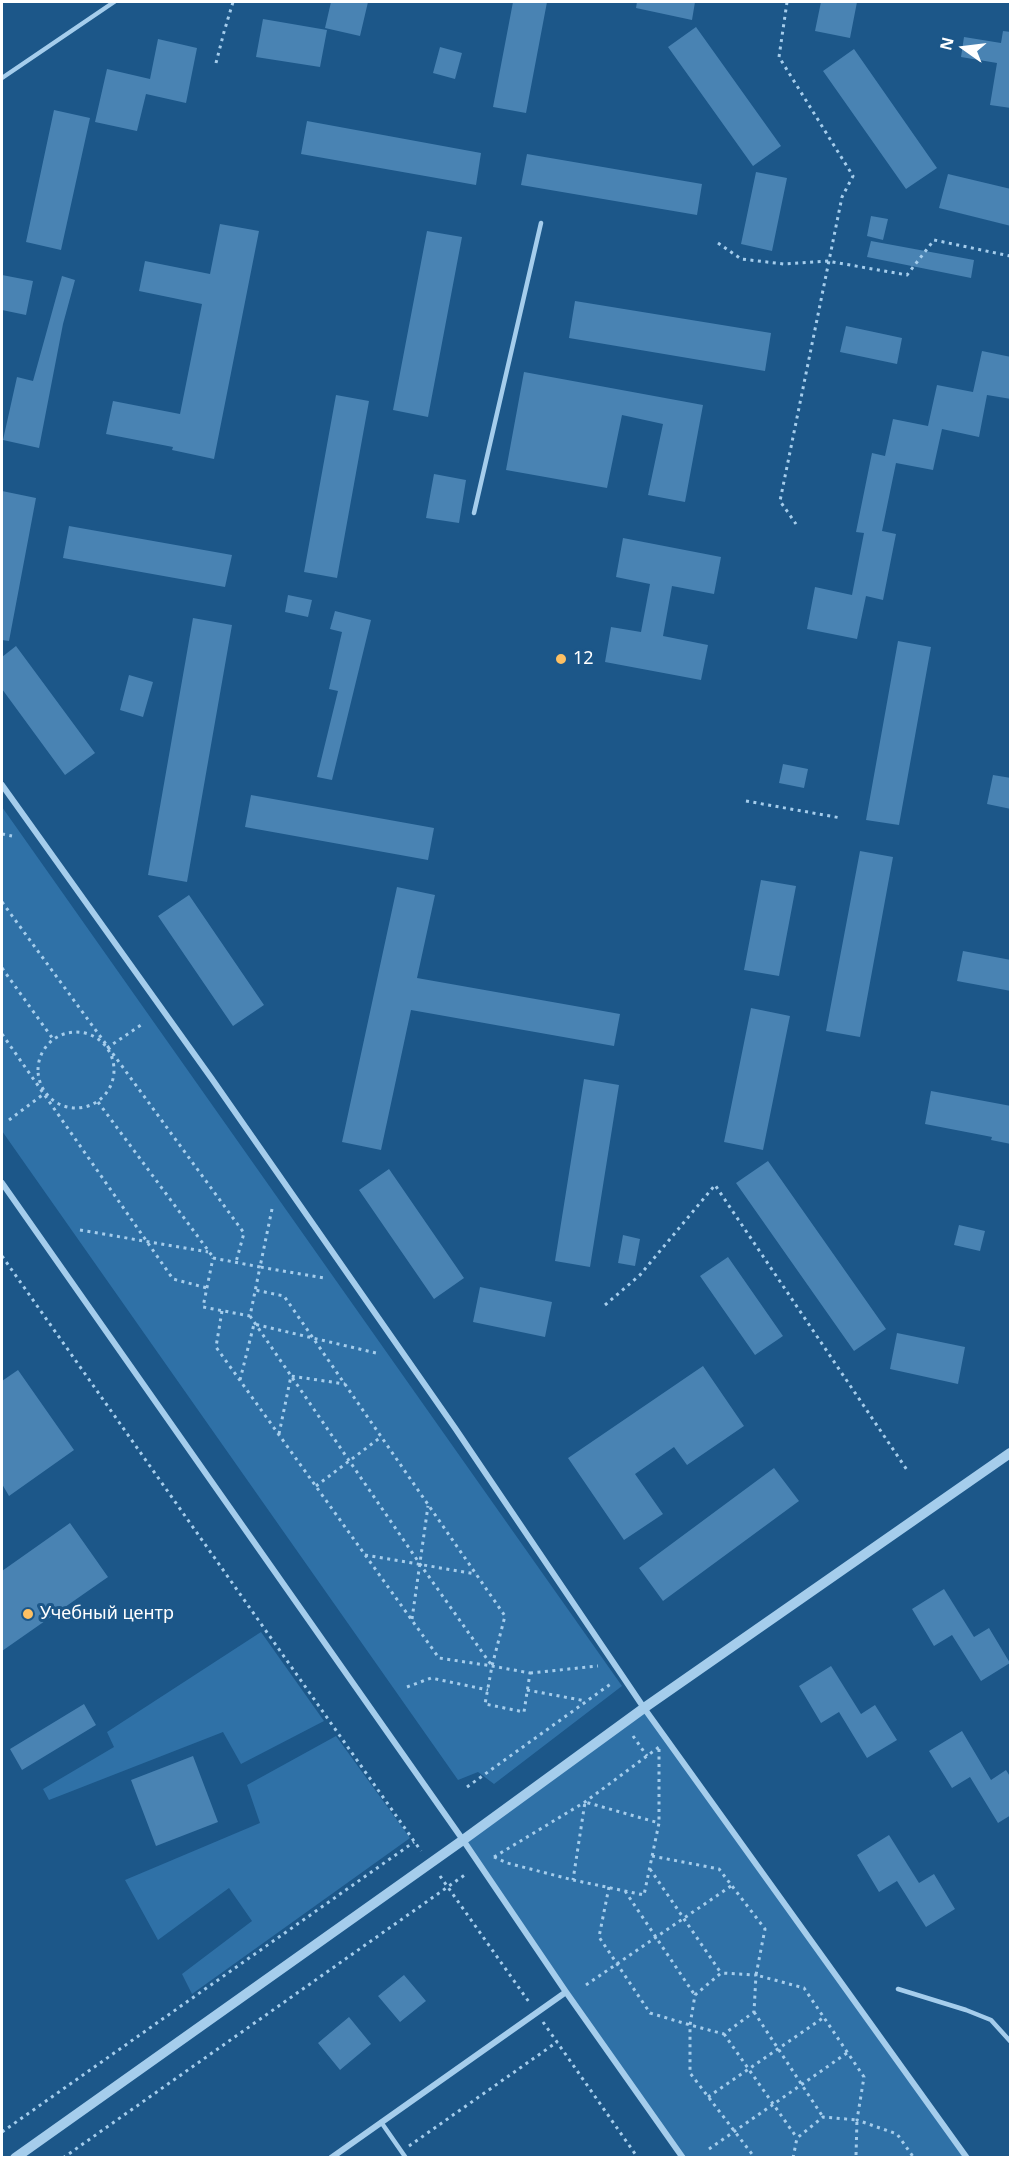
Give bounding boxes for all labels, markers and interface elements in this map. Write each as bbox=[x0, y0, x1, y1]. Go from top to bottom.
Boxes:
north arrow bbox=[934, 18, 994, 78]
text: N bbox=[934, 35, 959, 53]
place label: 12 bbox=[573, 648, 594, 670]
marker: 12 bbox=[554, 652, 568, 666]
place label: Учебный центр bbox=[40, 1603, 174, 1625]
marker: Учебный центр bbox=[21, 1607, 35, 1621]

